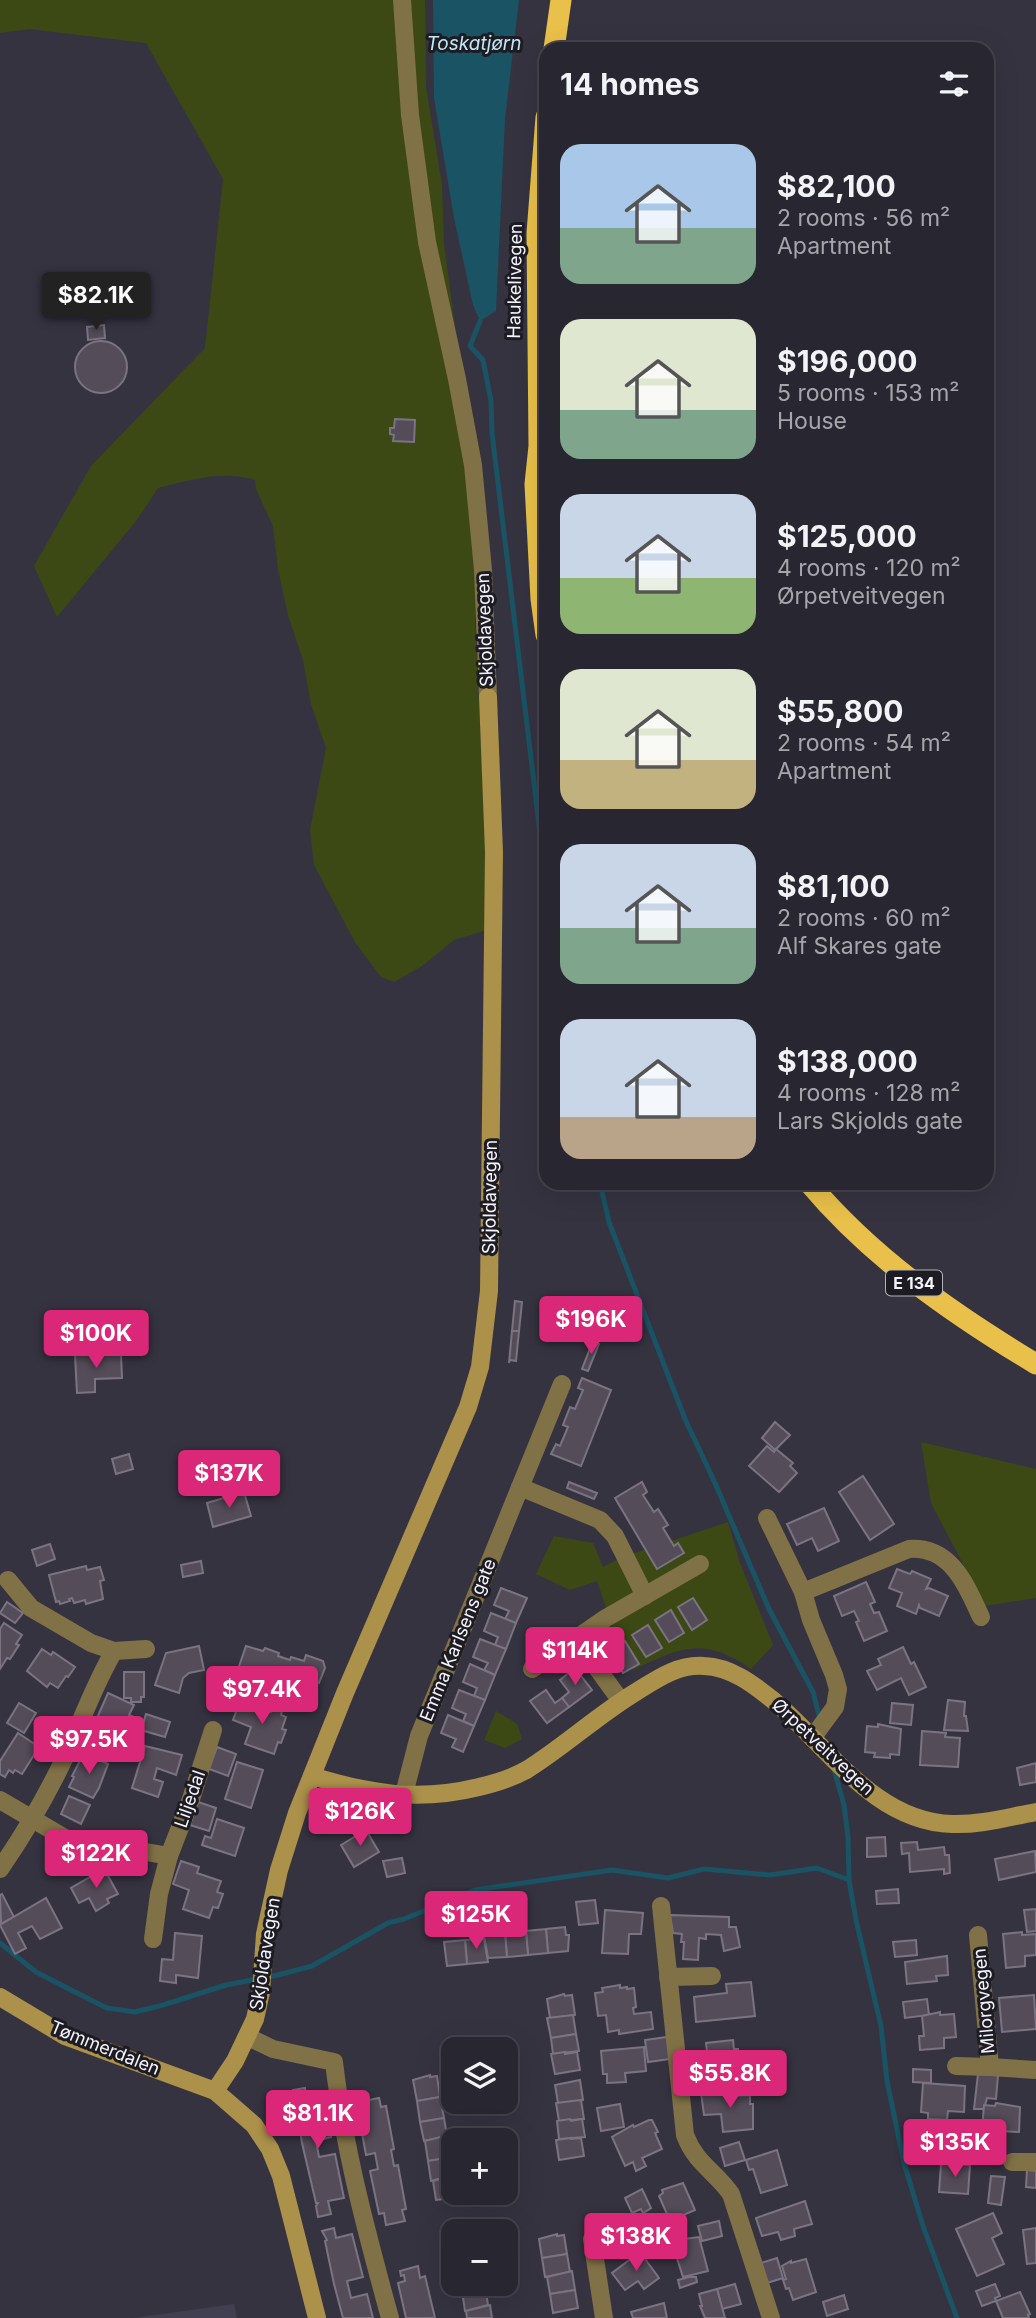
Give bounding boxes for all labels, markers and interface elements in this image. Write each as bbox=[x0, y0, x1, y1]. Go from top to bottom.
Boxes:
water label: Toskatjørn bbox=[426, 32, 522, 55]
icon: filters bbox=[935, 65, 973, 103]
text: 14 homes bbox=[560, 66, 699, 102]
text: $82,100 bbox=[777, 168, 896, 204]
icon: home bbox=[616, 172, 700, 256]
text: 2 rooms · 56 m² bbox=[777, 204, 950, 232]
street label: Haukelivegen bbox=[503, 223, 526, 339]
text: Apartment bbox=[777, 232, 891, 260]
pin: $82.1K bbox=[39, 272, 153, 332]
text: $82.1K bbox=[58, 281, 134, 309]
text: $196,000 bbox=[777, 343, 917, 379]
icon: home bbox=[616, 347, 700, 431]
text: 5 rooms · 153 m² bbox=[777, 379, 959, 407]
text: House bbox=[777, 407, 847, 435]
text: $125,000 bbox=[777, 518, 917, 554]
icon: home bbox=[616, 522, 700, 606]
text: 4 rooms · 120 m² bbox=[777, 554, 961, 582]
street label: Skjoldavegen bbox=[472, 573, 497, 687]
text: Ørpetveitvegen bbox=[777, 582, 946, 610]
text: $55,800 bbox=[777, 693, 903, 729]
icon: home bbox=[616, 697, 700, 781]
text: 2 rooms · 54 m² bbox=[777, 729, 951, 757]
text: Apartment bbox=[777, 757, 891, 785]
text: $81,100 bbox=[777, 868, 890, 904]
icon: home bbox=[616, 872, 700, 956]
text: 2 rooms · 60 m² bbox=[777, 904, 951, 932]
text: Alf Skares gate bbox=[777, 932, 942, 960]
text: $138,000 bbox=[777, 1043, 918, 1079]
icon: home bbox=[616, 1047, 700, 1131]
text: 4 rooms · 128 m² bbox=[777, 1079, 960, 1107]
text: Lars Skjolds gate bbox=[777, 1107, 963, 1135]
street label: Skjoldavegen bbox=[478, 1140, 501, 1254]
road number: E 134 bbox=[886, 1270, 942, 1296]
pin: $196K bbox=[542, 1296, 640, 1356]
text: $196K bbox=[555, 1305, 627, 1333]
pin: $100K bbox=[47, 1310, 145, 1370]
text: $100K bbox=[60, 1319, 132, 1347]
pin: $137K bbox=[180, 1450, 278, 1510]
text: $137K bbox=[194, 1459, 264, 1487]
street label: Emma Karlsens gate bbox=[415, 1555, 500, 1724]
pin: $114K bbox=[526, 1628, 624, 1687]
text: $114K bbox=[542, 1636, 609, 1664]
pin: $97.4K bbox=[205, 1666, 319, 1726]
text: $97.4K bbox=[222, 1675, 302, 1703]
street label: Ørpetveitvegen bbox=[768, 1694, 879, 1799]
pin: $97.5K bbox=[32, 1716, 146, 1776]
text: $97.5K bbox=[50, 1725, 128, 1753]
street label: Liljedal bbox=[170, 1767, 209, 1830]
pin: $126K bbox=[311, 1788, 409, 1848]
text: $126K bbox=[325, 1797, 395, 1825]
pin: $122K bbox=[47, 1830, 145, 1890]
text: $122K bbox=[61, 1839, 131, 1867]
pin: $125K bbox=[427, 1892, 525, 1951]
street label: Skjoldavegen bbox=[245, 1896, 284, 2012]
text: $125K bbox=[441, 1900, 511, 1928]
street label: Milorgvegen bbox=[968, 1947, 999, 2055]
street label: Tømmerdalen bbox=[47, 2016, 163, 2079]
map controls bbox=[441, 2037, 518, 2296]
button: layers bbox=[441, 2037, 518, 2114]
pin: $55.8K bbox=[673, 2050, 787, 2110]
text: $55.8K bbox=[689, 2059, 771, 2087]
pin: $81.1K bbox=[261, 2090, 375, 2150]
text: $81.1K bbox=[282, 2099, 354, 2127]
pin: $135K bbox=[906, 2120, 1004, 2179]
button: + bbox=[441, 2128, 518, 2205]
text: $135K bbox=[919, 2128, 991, 2156]
pin: $138K bbox=[587, 2214, 685, 2273]
button: − bbox=[441, 2219, 518, 2296]
text: $138K bbox=[600, 2222, 672, 2250]

